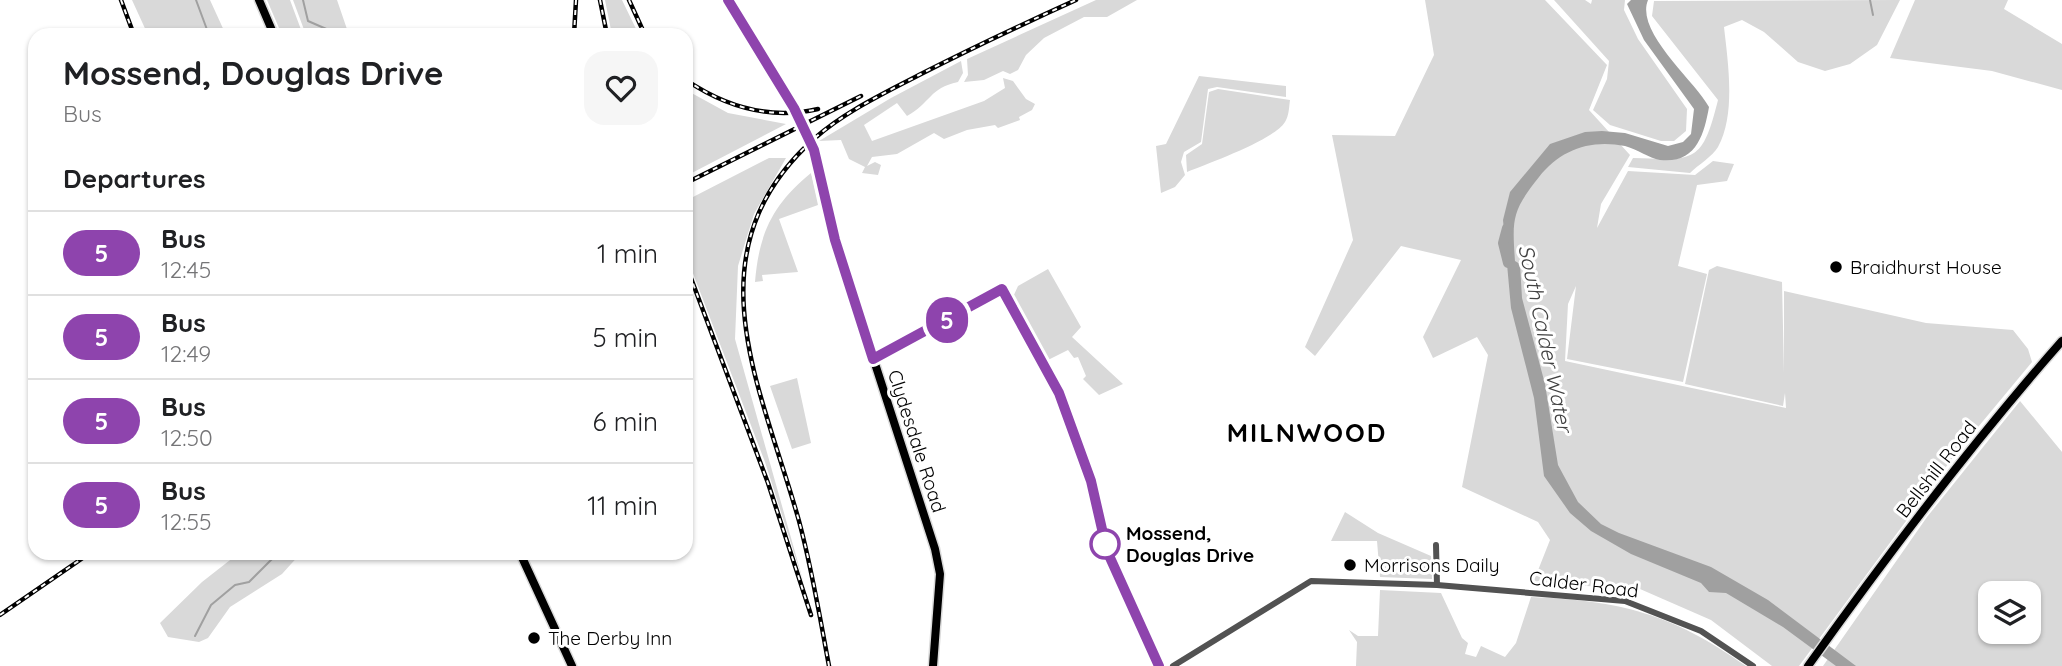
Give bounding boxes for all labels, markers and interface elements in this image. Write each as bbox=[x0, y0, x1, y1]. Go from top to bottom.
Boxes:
button: heart bbox=[584, 51, 658, 125]
text: Mossend, Douglas Drive bbox=[63, 52, 444, 93]
text: Bus bbox=[63, 99, 102, 128]
text: Departures bbox=[63, 162, 206, 195]
text: Bus bbox=[161, 222, 206, 255]
text: 1 min bbox=[597, 237, 658, 270]
text: 5 bbox=[95, 238, 108, 268]
water label: South Calder Water bbox=[1513, 242, 1579, 437]
text: 12:45 bbox=[161, 255, 211, 284]
place label: Braidhurst House bbox=[1850, 255, 2002, 279]
marker: Braidhurst House bbox=[1828, 259, 1844, 275]
line badge: 5 bbox=[924, 297, 970, 343]
text: 5 bbox=[940, 305, 954, 335]
text: Bus bbox=[161, 306, 206, 339]
text: 5 min bbox=[592, 321, 658, 354]
text: 5 bbox=[95, 322, 108, 352]
text: 12:49 bbox=[161, 339, 211, 368]
street label: Clydesdale Road bbox=[883, 367, 951, 515]
text: Bus bbox=[161, 390, 206, 423]
text: 6 min bbox=[593, 405, 658, 438]
text: 5 bbox=[95, 406, 108, 436]
district label: MILNWOOD bbox=[1227, 416, 1387, 449]
street label: Bellshill Road bbox=[1891, 416, 1981, 522]
text: 12:50 bbox=[161, 423, 213, 452]
text: Bus bbox=[161, 474, 206, 507]
text: 11 min bbox=[587, 489, 658, 522]
text: 5 bbox=[95, 490, 108, 520]
text: 12:55 bbox=[161, 507, 212, 536]
place label: Mossend, Douglas Drive bbox=[1126, 521, 1254, 567]
marker: Mossend, Douglas Drive bbox=[1090, 529, 1120, 559]
place label: Morrisons Daily bbox=[1364, 553, 1499, 577]
marker: Morrisons Daily bbox=[1342, 557, 1358, 573]
street label: Calder Road bbox=[1528, 565, 1640, 603]
map controls bbox=[1978, 581, 2041, 644]
button: layers bbox=[1978, 581, 2041, 644]
place label: The Derby Inn bbox=[548, 626, 672, 650]
marker: The Derby Inn bbox=[526, 630, 542, 646]

